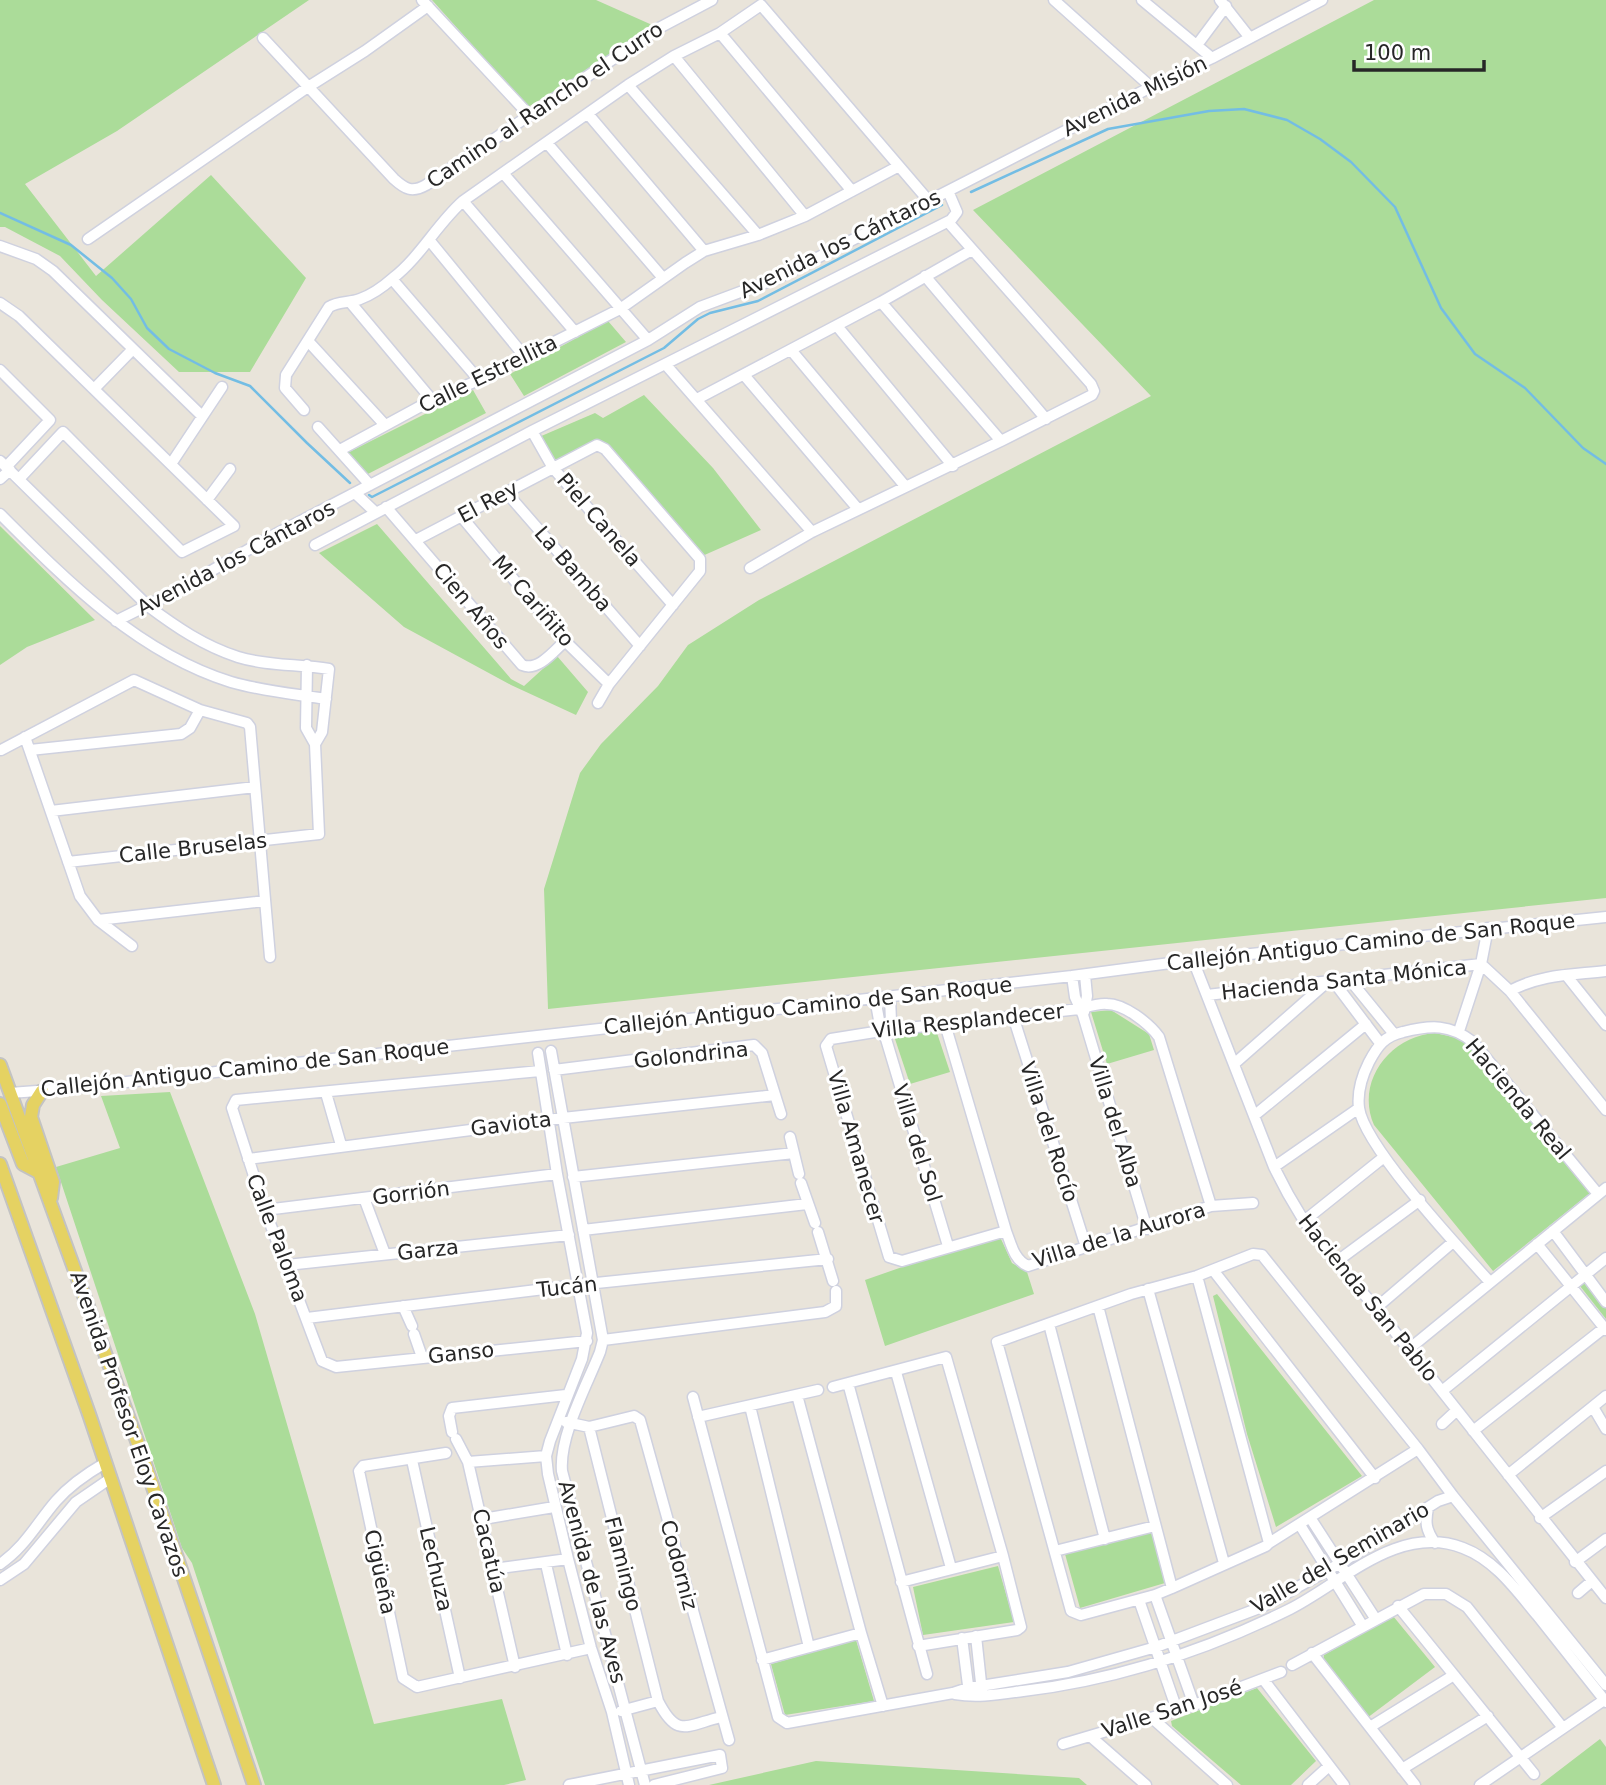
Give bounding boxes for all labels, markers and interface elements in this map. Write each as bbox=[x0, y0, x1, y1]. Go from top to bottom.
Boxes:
street label: Camino al Rancho el Curro bbox=[422, 17, 668, 193]
scale bar bbox=[1354, 28, 1484, 72]
text: 100 m bbox=[1364, 41, 1431, 65]
street label: Avenida Misión bbox=[1059, 51, 1211, 141]
street label: Avenida los Cántaros bbox=[736, 185, 944, 303]
street label: Calle Estrellita bbox=[415, 330, 561, 418]
street label: Piel Canela bbox=[552, 468, 646, 572]
street label: El Rey bbox=[454, 476, 522, 528]
street label: Avenida los Cántaros bbox=[133, 496, 339, 620]
street label: La Bamba bbox=[529, 521, 617, 617]
street label: Mi Cariñito bbox=[487, 551, 579, 651]
street label: Cien Años bbox=[428, 558, 514, 654]
street label: Calle Bruselas bbox=[118, 828, 268, 868]
street label: Callejón Antiguo Camino de San Roque bbox=[1166, 909, 1576, 975]
street label: Hacienda Santa Mónica bbox=[1220, 955, 1468, 1005]
street label: Callejón Antiguo Camino de San Roque bbox=[603, 973, 1013, 1039]
street label: Villa Resplandecer bbox=[871, 999, 1066, 1043]
street label: Hacienda Real bbox=[1460, 1034, 1576, 1164]
street label: Callejón Antiguo Camino de San Roque bbox=[40, 1035, 450, 1101]
street label: Golondrina bbox=[633, 1037, 749, 1073]
street label: Villa del Alba bbox=[1084, 1053, 1146, 1191]
street label: Villa del Rocío bbox=[1015, 1059, 1083, 1205]
street label: Villa Amanecer bbox=[823, 1068, 889, 1227]
street label: Villa del Sol bbox=[888, 1081, 946, 1205]
street label: Gaviota bbox=[469, 1107, 553, 1141]
street label: Calle Paloma bbox=[242, 1170, 312, 1306]
street label: Gorrión bbox=[371, 1176, 451, 1210]
street label: Villa de la Aurora bbox=[1030, 1197, 1208, 1273]
street label: Hacienda San Pablo bbox=[1293, 1210, 1443, 1386]
street label: Garza bbox=[396, 1235, 460, 1265]
street label: Avenida Profesor Eloy Cavazos bbox=[65, 1268, 193, 1580]
street label: Tucán bbox=[535, 1272, 598, 1302]
street label: Ganso bbox=[427, 1338, 495, 1368]
street label: Avenida de las Aves bbox=[553, 1478, 631, 1686]
street label: Valle del Seminario bbox=[1247, 1497, 1433, 1619]
street label: Cacatúa bbox=[468, 1506, 510, 1596]
street label: Flamingo bbox=[600, 1514, 646, 1614]
street label: Codorniz bbox=[655, 1517, 703, 1613]
street label: Lechuza bbox=[415, 1524, 457, 1614]
street label: Cigüeña bbox=[359, 1527, 401, 1617]
street label: Valle San José bbox=[1099, 1675, 1245, 1743]

